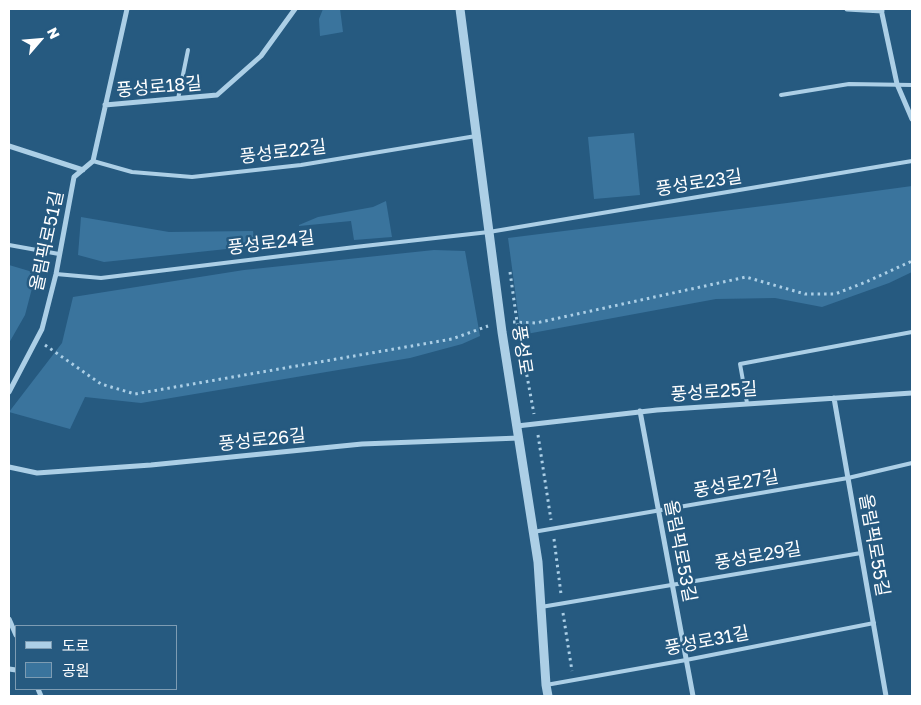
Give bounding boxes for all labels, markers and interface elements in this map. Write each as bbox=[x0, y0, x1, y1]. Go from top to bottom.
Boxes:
north arrow bbox=[15, 15, 65, 65]
text: N bbox=[44, 24, 64, 42]
street label: 풍성로18길 bbox=[115, 72, 203, 102]
street label: 풍성로22길 bbox=[238, 136, 328, 168]
street label: 풍성로23길 bbox=[654, 166, 744, 200]
street label: 올림픽로51길 bbox=[26, 189, 68, 293]
street label: 풍성로24길 bbox=[226, 227, 316, 259]
street label: 풍성로 bbox=[507, 324, 537, 376]
street label: 풍성로25길 bbox=[670, 378, 758, 406]
street label: 풍성로26길 bbox=[217, 425, 307, 455]
street label: 풍성로27길 bbox=[692, 466, 780, 502]
street label: 올림픽로55길 bbox=[854, 492, 894, 598]
street label: 올림픽로53길 bbox=[659, 498, 701, 604]
street label: 풍성로29길 bbox=[713, 538, 803, 574]
street label: 풍성로31길 bbox=[663, 622, 751, 660]
legend bbox=[15, 625, 178, 690]
text: 도로 bbox=[62, 636, 90, 654]
text: 공원 bbox=[62, 661, 90, 679]

